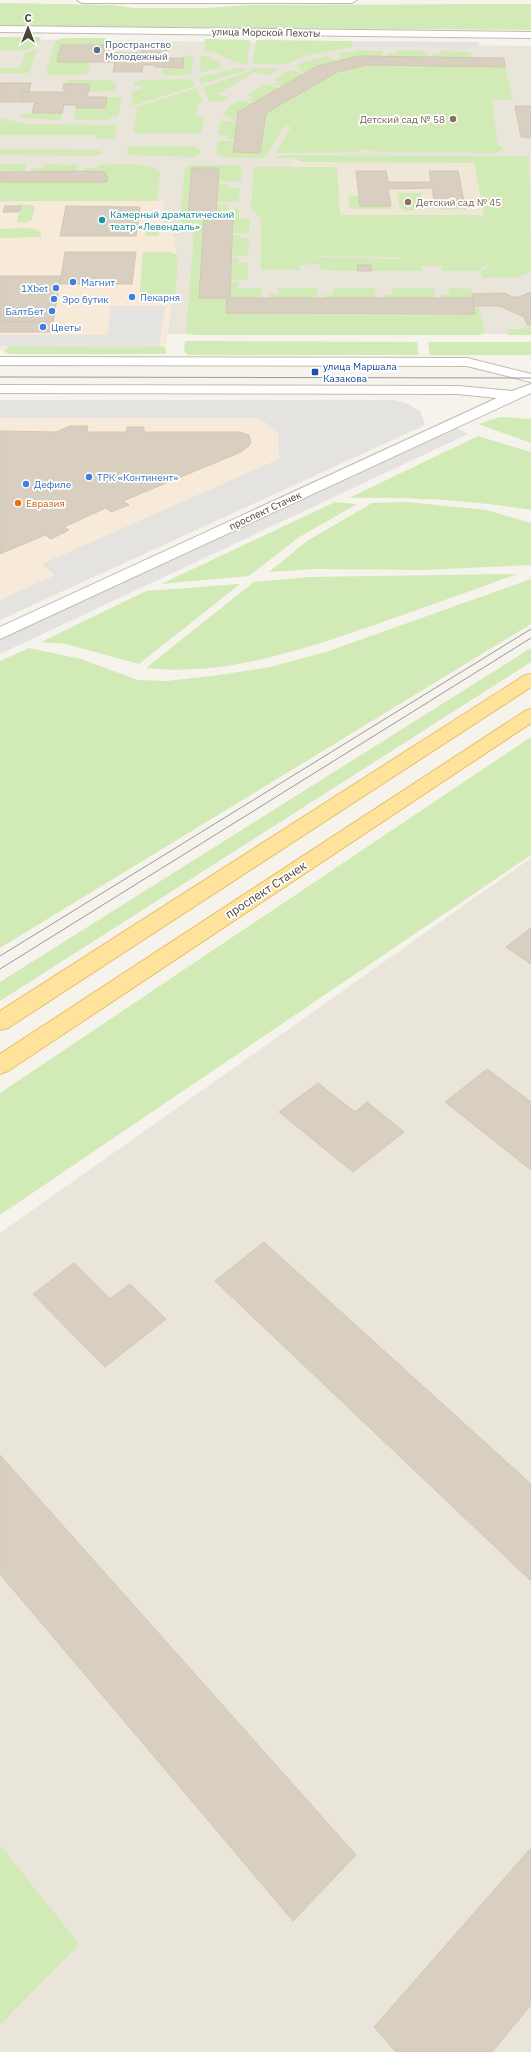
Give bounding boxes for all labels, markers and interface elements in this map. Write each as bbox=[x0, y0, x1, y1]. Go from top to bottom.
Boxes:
north arrow bbox=[8, 8, 48, 48]
text: С bbox=[24, 11, 32, 25]
street label: улица Морской Пехоты bbox=[212, 25, 320, 40]
place label: Пространство Молодежный bbox=[105, 38, 172, 63]
marker: Пространство Молодежный bbox=[92, 45, 102, 55]
place label: Детский сад № 58 bbox=[360, 113, 445, 126]
marker: Детский сад № 58 bbox=[448, 114, 458, 124]
place label: Детский сад № 45 bbox=[416, 196, 501, 209]
marker: Детский сад № 45 bbox=[403, 197, 413, 207]
place label: Камерный драматический театр «Левендаль» bbox=[110, 208, 235, 233]
marker: Камерный драматический театр «Левендаль» bbox=[97, 215, 107, 225]
place label: Магнит bbox=[81, 276, 116, 289]
marker: Магнит bbox=[68, 277, 78, 287]
place label: 1Хbet bbox=[21, 282, 48, 295]
marker: 1Хbet bbox=[51, 283, 61, 293]
place label: Пекарня bbox=[140, 291, 180, 304]
marker: Пекарня bbox=[127, 292, 137, 302]
place label: Эро бутик bbox=[62, 293, 109, 306]
marker: Эро бутик bbox=[49, 294, 59, 304]
place label: БалтБет bbox=[5, 305, 44, 318]
marker: БалтБет bbox=[47, 306, 57, 316]
place label: Цветы bbox=[51, 321, 81, 334]
marker: Цветы bbox=[38, 322, 48, 332]
place label: улица Маршала Казакова bbox=[323, 360, 397, 385]
marker: улица Маршала Казакова bbox=[310, 367, 320, 377]
place label: ТРК «Континент» bbox=[97, 471, 178, 484]
marker: ТРК «Континент» bbox=[84, 472, 94, 482]
place label: Дефиле bbox=[34, 478, 72, 491]
marker: Дефиле bbox=[21, 479, 31, 489]
street label: проспект Стачек bbox=[227, 488, 304, 533]
place label: Евразия bbox=[26, 497, 65, 510]
marker: Евразия bbox=[13, 498, 23, 508]
street label: проспект Стачек bbox=[222, 857, 310, 921]

